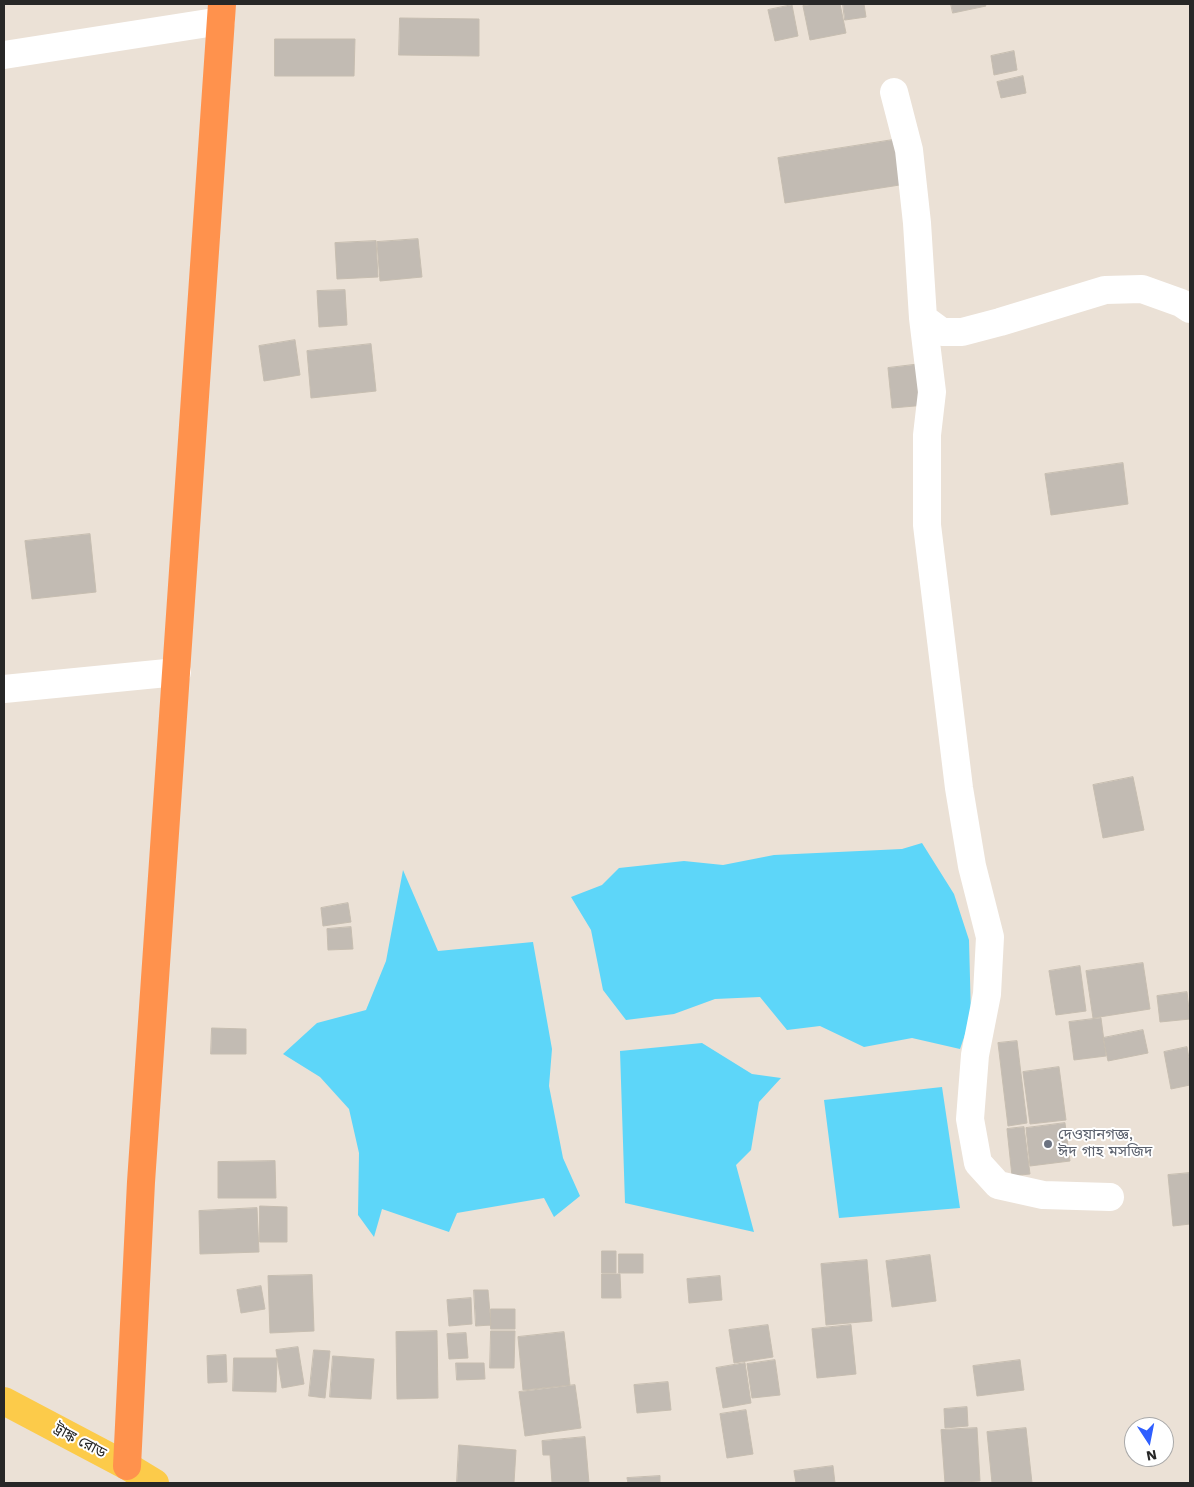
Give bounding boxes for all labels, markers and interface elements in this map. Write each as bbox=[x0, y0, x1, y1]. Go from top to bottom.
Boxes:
place label: দেওয়ানগজ্ঞ, ঈদ গাহ মসজিদ bbox=[1058, 1126, 1152, 1161]
marker: দেওয়ানগজ্ঞ, ঈদ গাহ মসজিদ bbox=[1042, 1138, 1054, 1150]
north arrow bbox=[1124, 1417, 1174, 1467]
street label: ট্রাঙ্ক রোড bbox=[51, 1420, 109, 1462]
text: N bbox=[1145, 1447, 1158, 1465]

